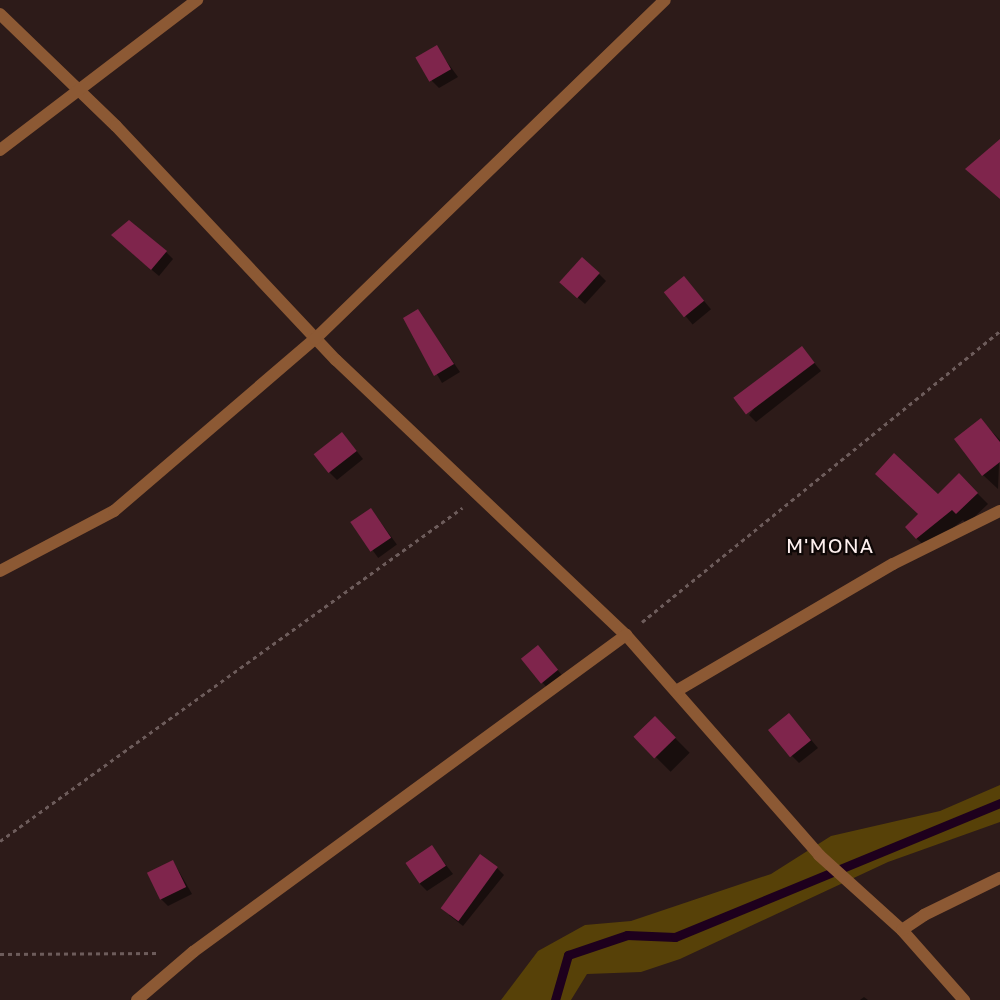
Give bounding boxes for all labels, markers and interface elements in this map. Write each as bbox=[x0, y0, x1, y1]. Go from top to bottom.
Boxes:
district label: M'MONA bbox=[785, 533, 875, 557]

